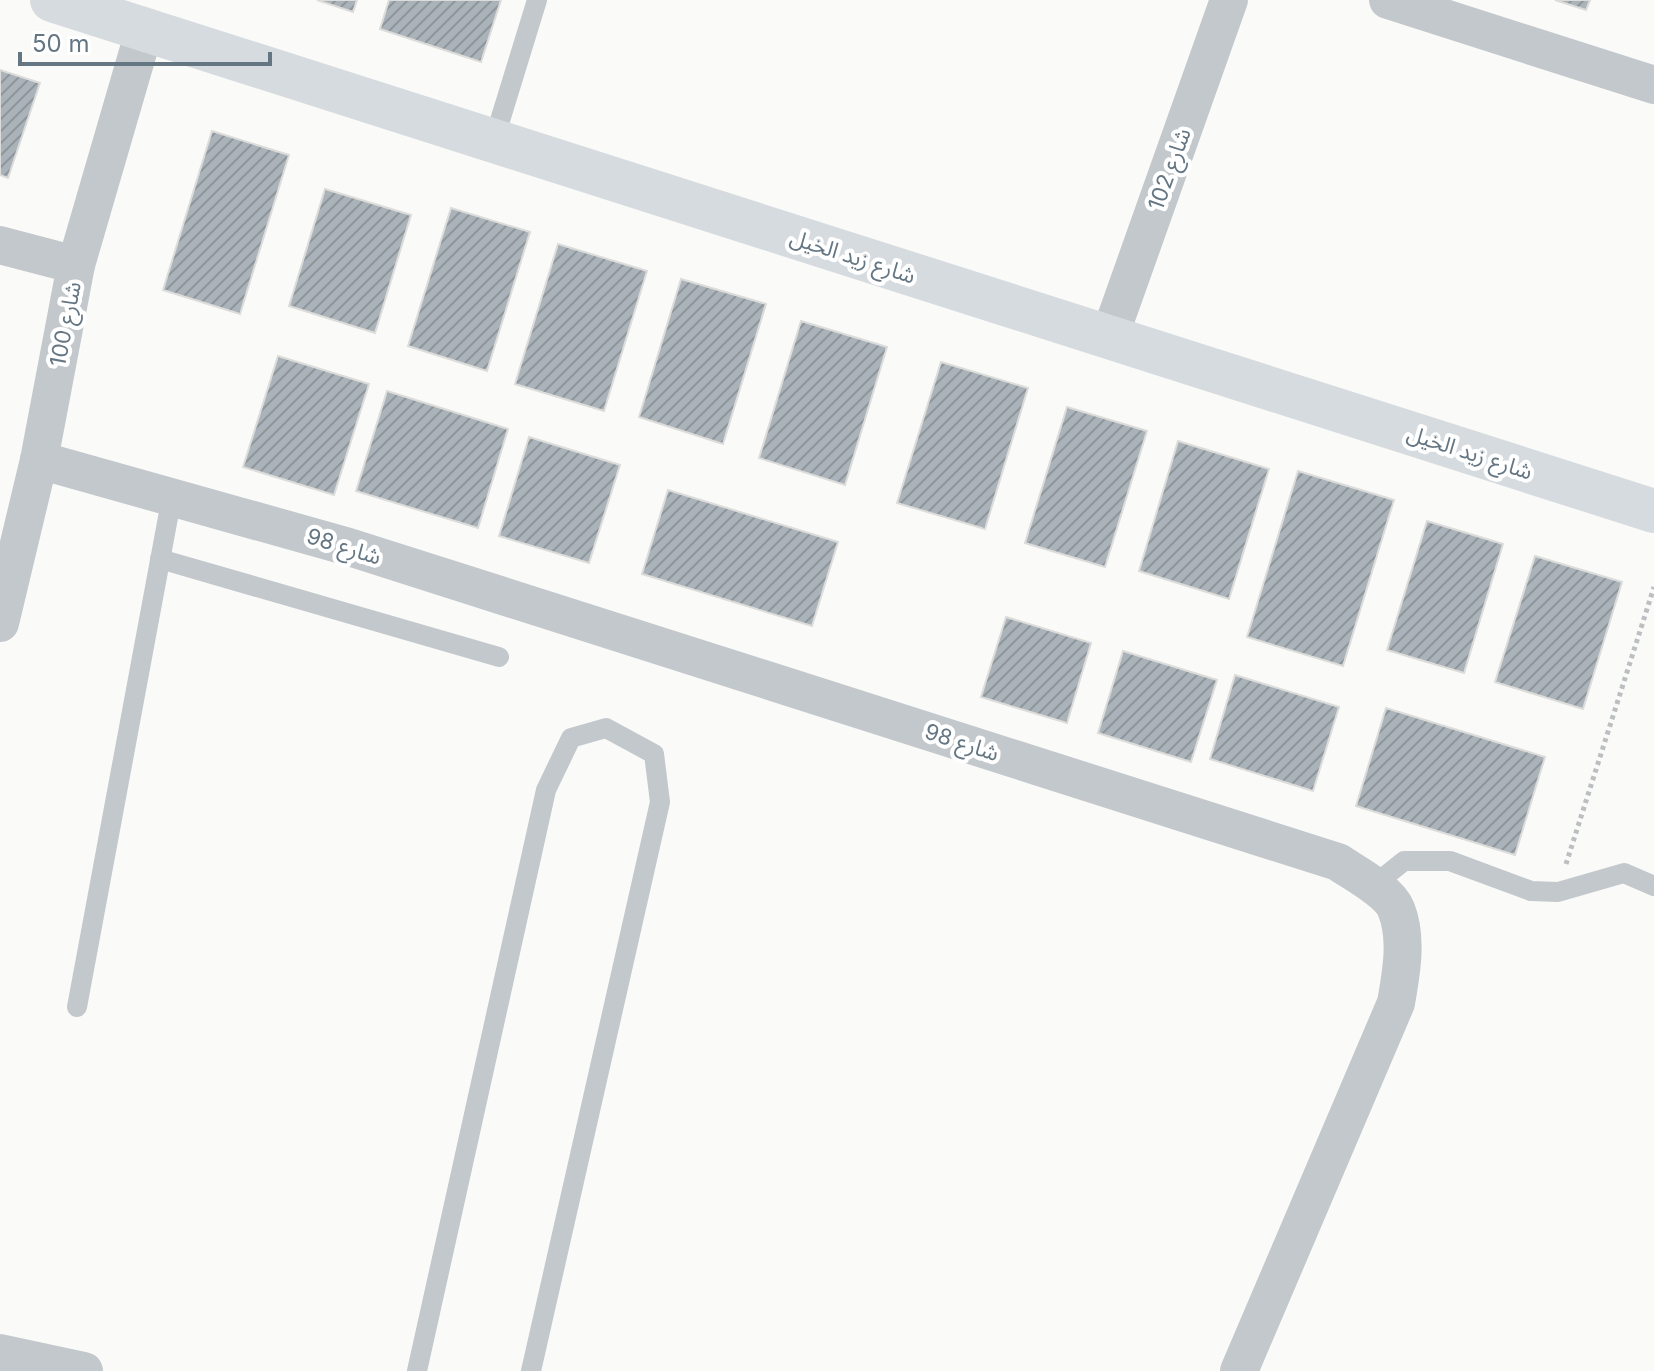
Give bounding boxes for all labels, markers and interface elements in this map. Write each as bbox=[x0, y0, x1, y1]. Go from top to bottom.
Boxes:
scale bar bbox=[20, 16, 270, 66]
text: 50 m bbox=[32, 29, 90, 58]
street label: شارع 102 bbox=[1142, 124, 1200, 215]
street label: شارع زيد الخيل bbox=[786, 224, 919, 292]
street label: شارع 100 bbox=[44, 279, 90, 369]
street label: شارع زيد الخيل bbox=[1403, 420, 1536, 488]
street label: شارع 98 bbox=[303, 522, 384, 573]
street label: شارع 98 bbox=[920, 718, 1002, 770]

